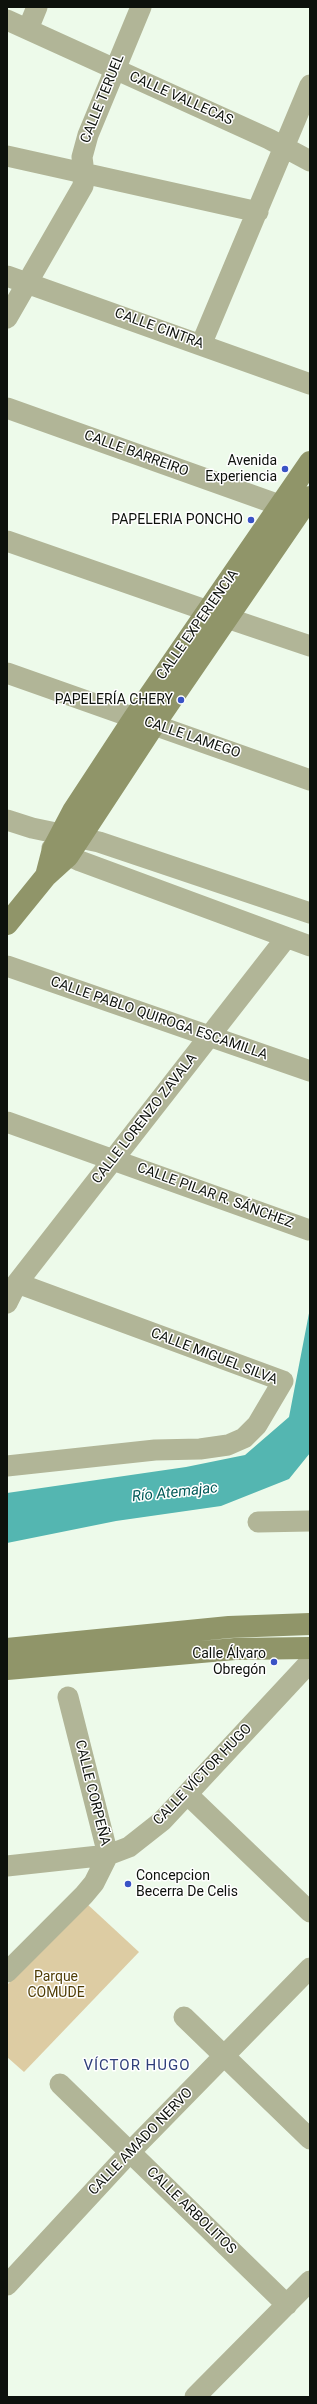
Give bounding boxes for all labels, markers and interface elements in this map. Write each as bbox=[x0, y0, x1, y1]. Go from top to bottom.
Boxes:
street label: CALLE TERUEL bbox=[78, 52, 128, 146]
street label: CALLE VALLECAS bbox=[126, 69, 236, 129]
street label: CALLE CINTRA bbox=[112, 305, 206, 353]
street label: CALLE BARREIRO bbox=[81, 427, 191, 481]
place label: Avenida Experiencia bbox=[205, 453, 277, 486]
marker: Avenida Experiencia bbox=[280, 464, 290, 474]
place label: PAPELERIA PONCHO bbox=[111, 512, 243, 528]
marker: PAPELERIA PONCHO bbox=[246, 515, 256, 525]
street label: CALLE EXPERIENCIA bbox=[154, 567, 242, 683]
place label: PAPELERÍA CHERY bbox=[55, 692, 173, 708]
marker: PAPELERÍA CHERY bbox=[176, 695, 186, 705]
street label: CALLE LAMEGO bbox=[142, 714, 242, 762]
street label: CALLE PABLO QUIROGA ESCAMILLA bbox=[48, 974, 270, 1064]
street label: CALLE LORENZO ZAVALA bbox=[89, 1051, 201, 1187]
street label: CALLE PILAR R. SÁNCHEZ bbox=[135, 1160, 295, 1232]
street label: CALLE MIGUEL SILVA bbox=[148, 1325, 280, 1389]
water label: Río Atemajac bbox=[131, 1480, 219, 1506]
place label: Calle Álvaro Obregón bbox=[192, 1646, 266, 1678]
marker: Calle Álvaro Obregón bbox=[269, 1657, 279, 1667]
street label: CALLE VÍCTOR HUGO bbox=[150, 1721, 256, 1829]
street label: CALLE CORPEÑA bbox=[71, 1738, 113, 1848]
place label: Concepcion Becerra De Celis bbox=[136, 1868, 238, 1900]
marker: Concepcion Becerra De Celis bbox=[123, 1879, 133, 1889]
park label: Parque COMUDE bbox=[27, 1969, 85, 2002]
district label: VÍCTOR HUGO bbox=[83, 2057, 191, 2075]
street label: CALLE AMADO NERVO bbox=[85, 2085, 197, 2199]
street label: CALLE ARBOLITOS bbox=[143, 2164, 239, 2258]

